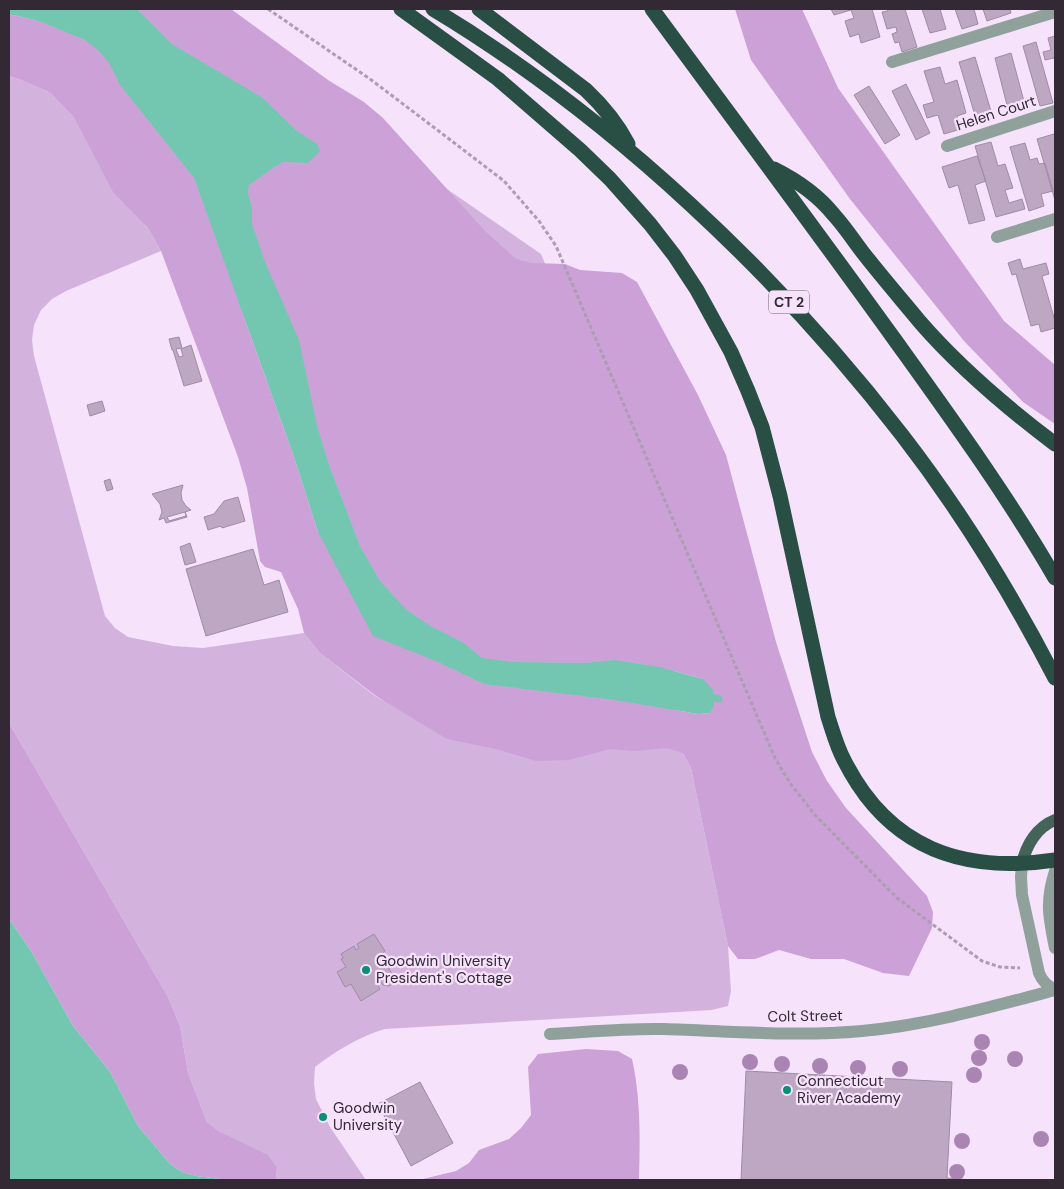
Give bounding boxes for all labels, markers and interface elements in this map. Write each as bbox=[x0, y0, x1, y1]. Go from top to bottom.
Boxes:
street label: Helen Court bbox=[953, 91, 1039, 135]
road number: CT 2 bbox=[769, 290, 809, 314]
place label: Goodwin University President's Cottage bbox=[376, 951, 512, 988]
marker: Goodwin University President's Cottage bbox=[360, 964, 372, 976]
street label: Colt Street bbox=[767, 1005, 843, 1027]
place label: Connecticut River Academy bbox=[797, 1071, 901, 1108]
marker: Connecticut River Academy bbox=[781, 1084, 793, 1096]
place label: Goodwin University bbox=[333, 1098, 403, 1135]
marker: Goodwin University bbox=[317, 1111, 329, 1123]

